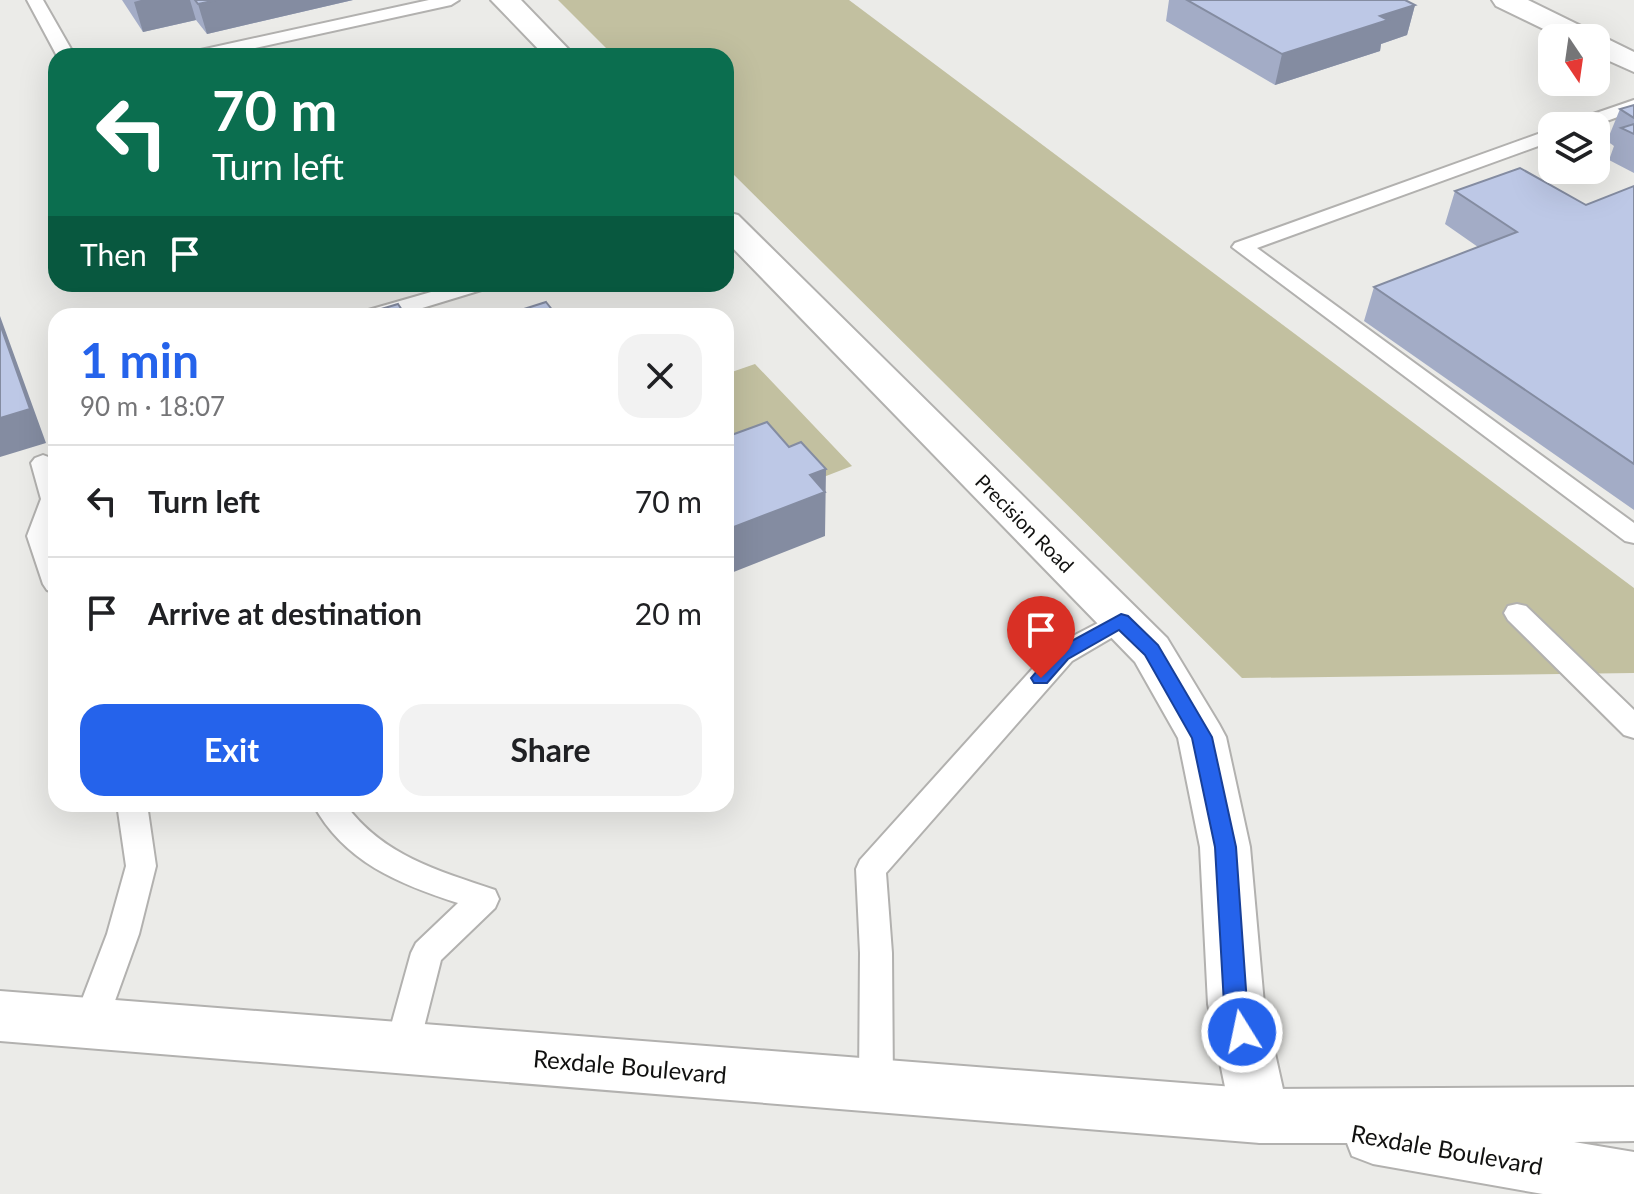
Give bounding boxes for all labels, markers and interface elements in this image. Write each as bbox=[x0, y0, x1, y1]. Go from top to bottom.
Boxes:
north arrow bbox=[1538, 24, 1610, 96]
map controls bbox=[1538, 24, 1610, 184]
text: 70 m bbox=[212, 76, 337, 143]
icon: left bbox=[80, 80, 184, 184]
button: layers bbox=[1538, 112, 1610, 184]
text: Turn left bbox=[212, 144, 344, 188]
icon: arrive bbox=[163, 232, 207, 276]
text: Then bbox=[80, 236, 147, 272]
text: 1 min bbox=[80, 331, 199, 388]
button: close bbox=[618, 334, 702, 418]
text: 90 m · 18:07 bbox=[80, 390, 225, 422]
street label: Precision Road bbox=[971, 469, 1079, 577]
icon: left bbox=[80, 479, 124, 523]
text: Turn left bbox=[148, 483, 260, 519]
text: 70 m bbox=[635, 483, 702, 519]
icon: arrive bbox=[80, 591, 124, 635]
text: Arrive at destination bbox=[148, 595, 422, 631]
text: 20 m bbox=[635, 595, 702, 631]
pin bbox=[1007, 596, 1075, 678]
icon: arrive bbox=[1019, 608, 1063, 652]
button: Exit bbox=[80, 704, 383, 796]
button: Share bbox=[399, 704, 702, 796]
position arrow bbox=[1200, 990, 1284, 1074]
street label: Rexdale Boulevard bbox=[532, 1043, 728, 1089]
street label: Rexdale Boulevard bbox=[1349, 1118, 1545, 1180]

